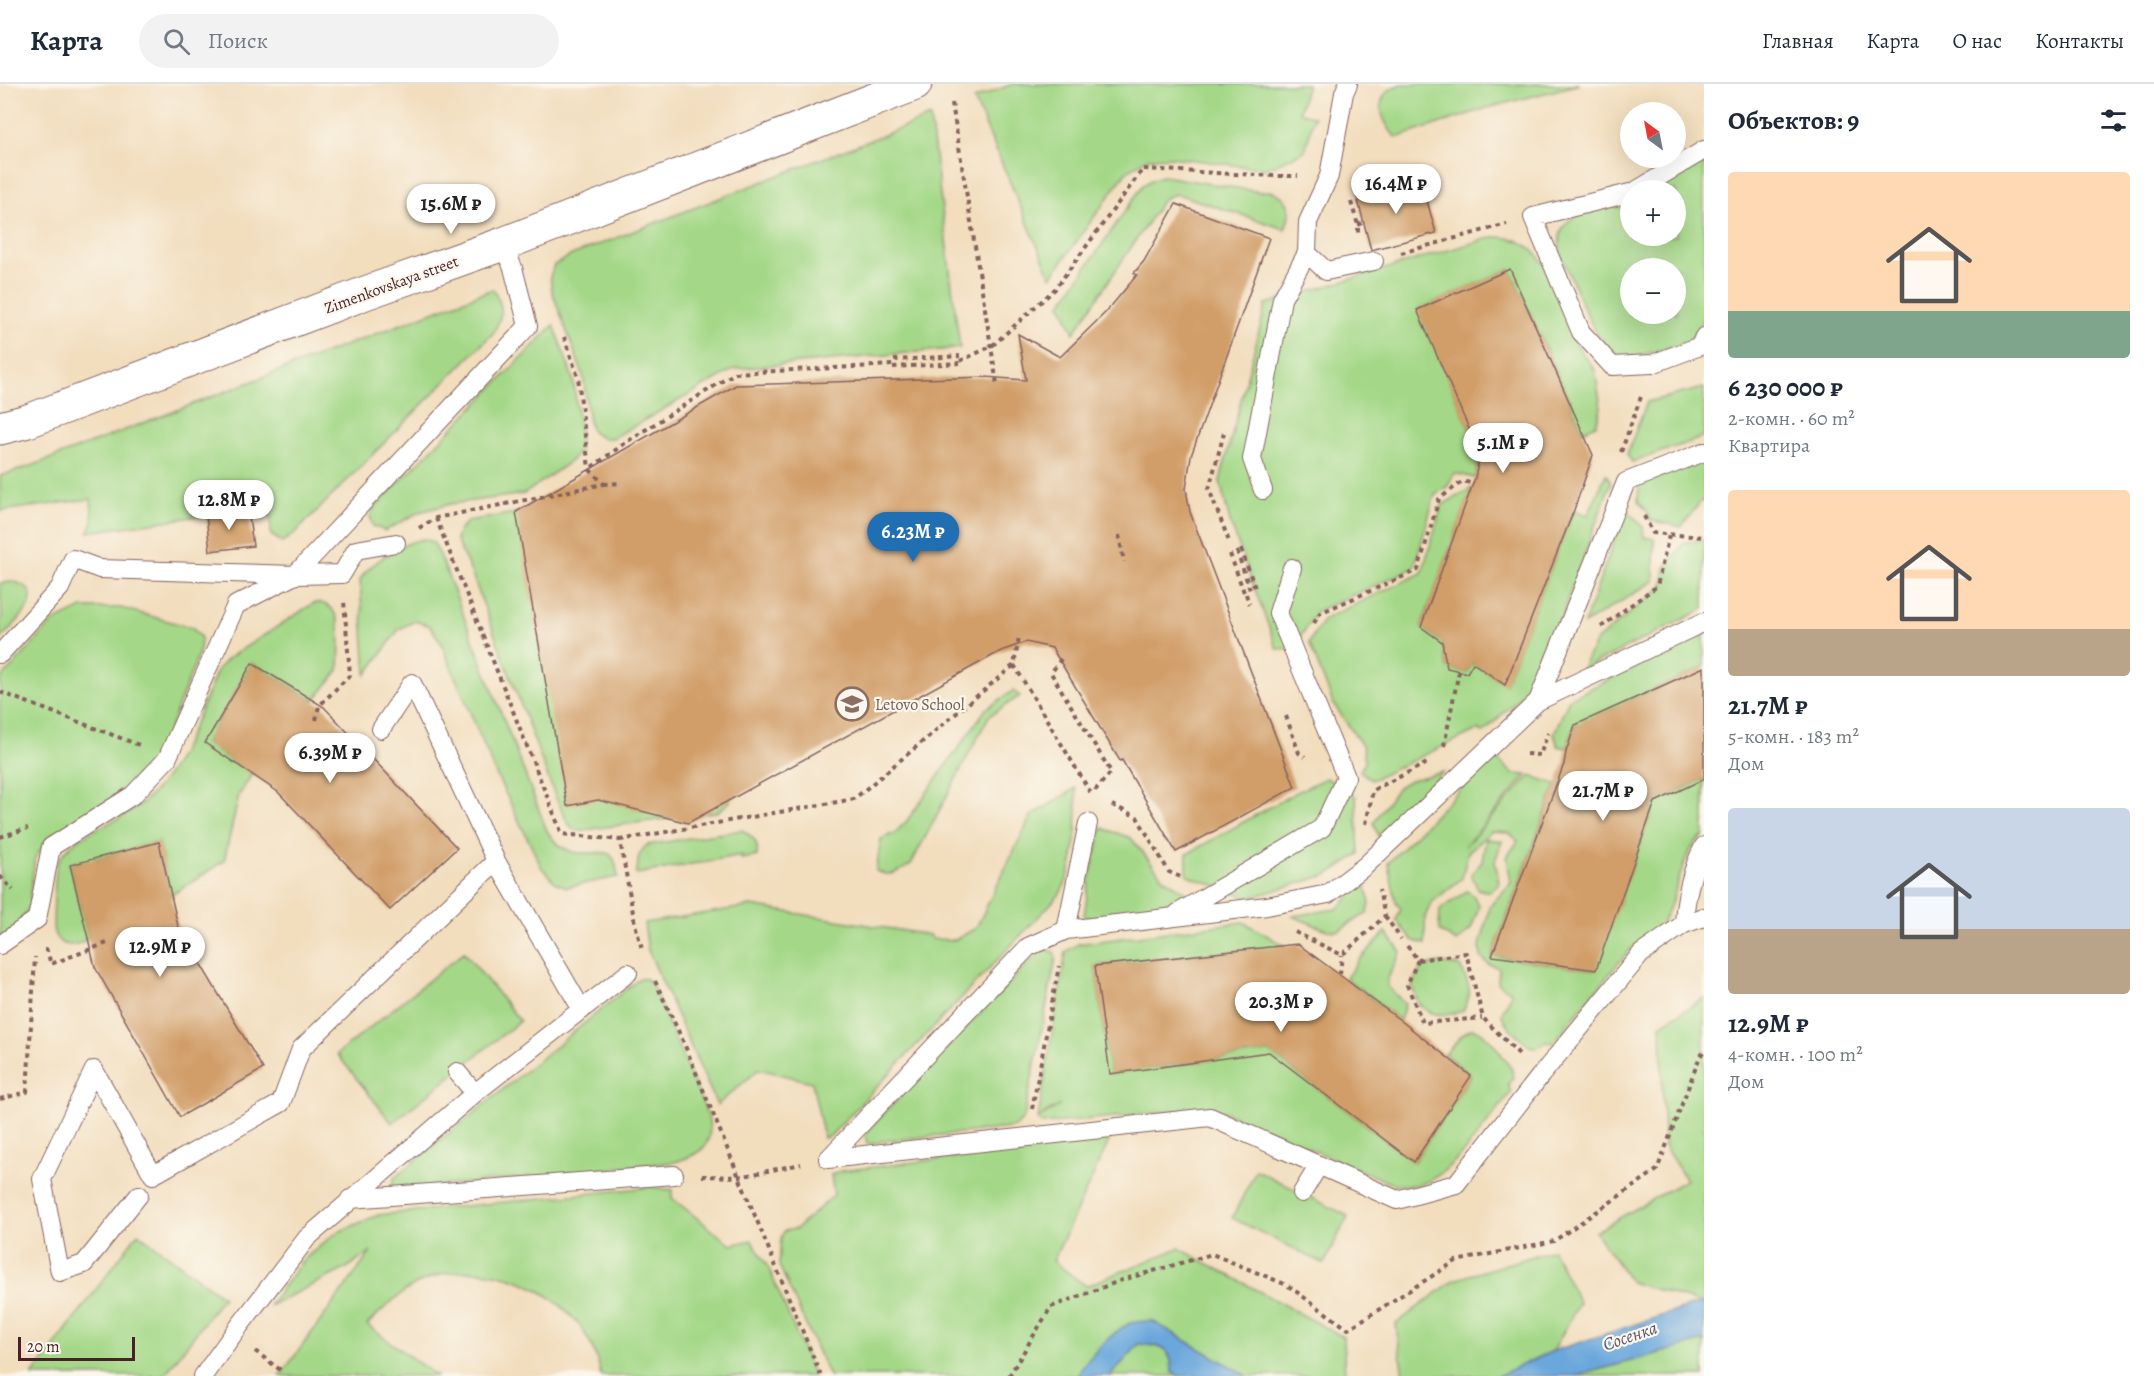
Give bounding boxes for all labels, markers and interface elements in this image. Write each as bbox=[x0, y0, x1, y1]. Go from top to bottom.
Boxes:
search box bbox=[139, 14, 559, 68]
text: Карта bbox=[30, 22, 103, 60]
icon: search bbox=[160, 25, 193, 58]
text: Поиск bbox=[208, 26, 268, 56]
text: Главная bbox=[1762, 27, 1834, 55]
text: Карта bbox=[1867, 27, 1919, 55]
text: О нас bbox=[1952, 27, 2002, 55]
text: Контакты bbox=[2035, 27, 2124, 55]
north arrow bbox=[1620, 102, 1686, 168]
map controls bbox=[1620, 102, 1686, 324]
text: Объектов: 9 bbox=[1728, 103, 1859, 138]
icon: filters bbox=[2097, 104, 2130, 137]
pin: 16.4M ₽ bbox=[1341, 164, 1451, 215]
text: 16.4M ₽ bbox=[1365, 170, 1427, 197]
button: + bbox=[1620, 180, 1686, 246]
pin: 15.6M ₽ bbox=[396, 184, 506, 235]
text: 15.6M ₽ bbox=[421, 190, 482, 217]
icon: home bbox=[1875, 211, 1983, 319]
street label: Zimenkovskaya street bbox=[321, 250, 462, 319]
button: − bbox=[1620, 258, 1686, 324]
text: 6 230 000 ₽ bbox=[1728, 370, 1843, 405]
text: 2-комн. · 60 m² bbox=[1728, 405, 1855, 432]
pin: 5.1M ₽ bbox=[1454, 423, 1552, 474]
text: 5.1M ₽ bbox=[1477, 429, 1529, 456]
text: Квартира bbox=[1728, 432, 1810, 459]
pin: 12.8M ₽ bbox=[174, 480, 284, 531]
text: 12.8M ₽ bbox=[198, 486, 260, 513]
pin: 6.23M ₽ bbox=[858, 512, 968, 563]
text: 6.23M ₽ bbox=[881, 518, 945, 545]
icon: home bbox=[1875, 529, 1983, 637]
school or university icon: Letovo School bbox=[834, 686, 870, 722]
text: 21.7M ₽ bbox=[1728, 688, 1808, 723]
place label: Letovo School bbox=[875, 694, 965, 716]
text: 5-комн. · 183 m² bbox=[1728, 723, 1859, 750]
pin: 6.39M ₽ bbox=[275, 733, 385, 784]
text: 6.39M ₽ bbox=[298, 739, 362, 766]
text: Дом bbox=[1728, 750, 1764, 777]
pin: 21.7M ₽ bbox=[1548, 771, 1658, 822]
text: 21.7M ₽ bbox=[1572, 777, 1634, 804]
icon: home bbox=[1875, 847, 1983, 955]
pin: 12.9M ₽ bbox=[105, 927, 215, 978]
text: 12.9M ₽ bbox=[129, 933, 191, 960]
pin: 20.3M ₽ bbox=[1226, 982, 1336, 1033]
text: 20.3M ₽ bbox=[1249, 988, 1313, 1015]
text: 12.9M ₽ bbox=[1728, 1006, 1809, 1041]
text: 4-комн. · 100 m² bbox=[1728, 1041, 1863, 1068]
text: Дом bbox=[1728, 1068, 1764, 1095]
water label: Сосенка bbox=[1600, 1316, 1660, 1356]
scale bar bbox=[18, 1334, 135, 1362]
text: 20 m bbox=[27, 1336, 60, 1358]

